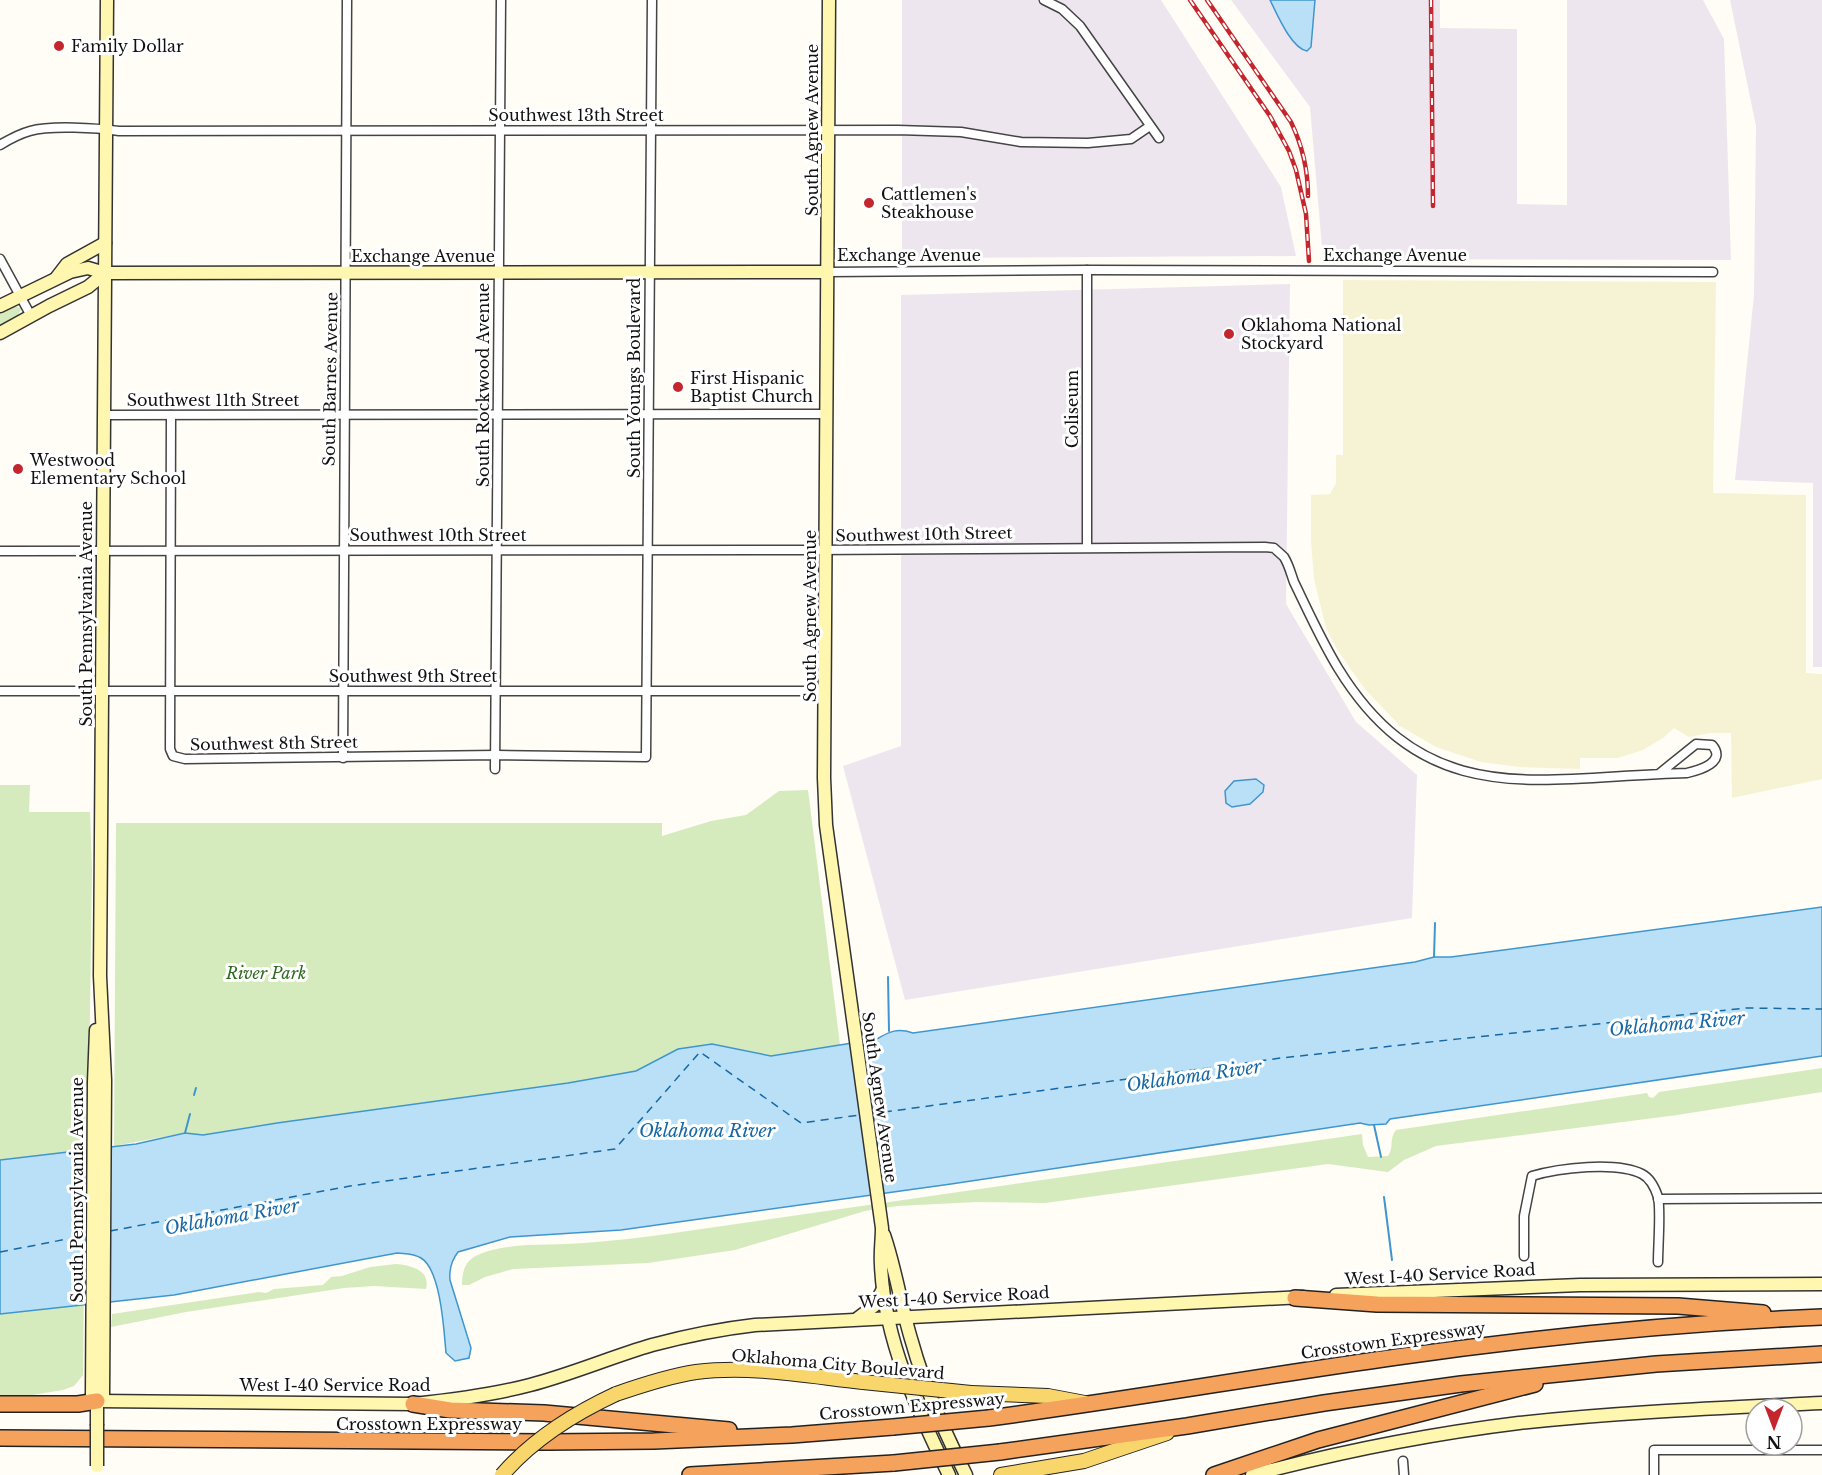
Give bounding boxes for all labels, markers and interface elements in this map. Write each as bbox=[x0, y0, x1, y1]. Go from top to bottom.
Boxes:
place label: Family Dollar bbox=[71, 36, 184, 56]
marker: Family Dollar bbox=[52, 39, 66, 53]
street label: South Agnew Avenue bbox=[802, 44, 822, 216]
street label: Southwest 13th Street bbox=[488, 105, 664, 125]
place label: Cattlemen's Steakhouse bbox=[881, 184, 977, 222]
marker: Cattlemen's Steakhouse bbox=[862, 196, 876, 210]
street label: Exchange Avenue bbox=[837, 245, 981, 265]
street label: Exchange Avenue bbox=[1323, 245, 1467, 265]
street label: Exchange Avenue bbox=[351, 246, 495, 266]
street label: South Youngs Boulevard bbox=[624, 277, 644, 478]
street label: South Rockwood Avenue bbox=[473, 283, 493, 487]
street label: South Barnes Avenue bbox=[318, 292, 342, 466]
place label: Oklahoma National Stockyard bbox=[1241, 315, 1402, 353]
marker: Oklahoma National Stockyard bbox=[1222, 327, 1236, 341]
place label: First Hispanic Baptist Church bbox=[690, 368, 813, 406]
street label: Coliseum bbox=[1062, 370, 1082, 448]
marker: First Hispanic Baptist Church bbox=[671, 380, 685, 394]
street label: Southwest 11th Street bbox=[127, 390, 299, 410]
place label: Westwood Elementary School bbox=[29, 450, 186, 488]
marker: Westwood Elementary School bbox=[11, 462, 25, 476]
street label: South Pennsylvania Avenue bbox=[76, 501, 96, 727]
street label: Southwest 10th Street bbox=[835, 522, 1013, 546]
street label: Southwest 10th Street bbox=[349, 525, 527, 545]
street label: South Agnew Avenue bbox=[800, 530, 820, 702]
street label: Southwest 9th Street bbox=[329, 666, 497, 686]
street label: Southwest 8th Street bbox=[190, 732, 358, 754]
park label: River Park bbox=[225, 963, 306, 983]
water label: Oklahoma River bbox=[1608, 1007, 1747, 1041]
street label: South Agnew Avenue bbox=[858, 1010, 902, 1184]
water label: Oklahoma River bbox=[1125, 1056, 1264, 1096]
street label: South Pennsylvania Avenue bbox=[67, 1077, 87, 1303]
water label: Oklahoma River bbox=[639, 1120, 776, 1142]
water label: Oklahoma River bbox=[163, 1194, 302, 1240]
street label: West I-40 Service Road bbox=[1343, 1259, 1536, 1289]
street label: West I-40 Service Road bbox=[857, 1282, 1050, 1312]
street label: Crosstown Expressway bbox=[1299, 1317, 1487, 1363]
street label: Oklahoma City Boulevard bbox=[731, 1345, 946, 1383]
street label: West I-40 Service Road bbox=[238, 1375, 431, 1395]
street label: Crosstown Expressway bbox=[818, 1388, 1006, 1424]
north arrow bbox=[1744, 1397, 1804, 1457]
street label: Crosstown Expressway bbox=[336, 1414, 523, 1434]
text: N bbox=[1766, 1432, 1782, 1452]

